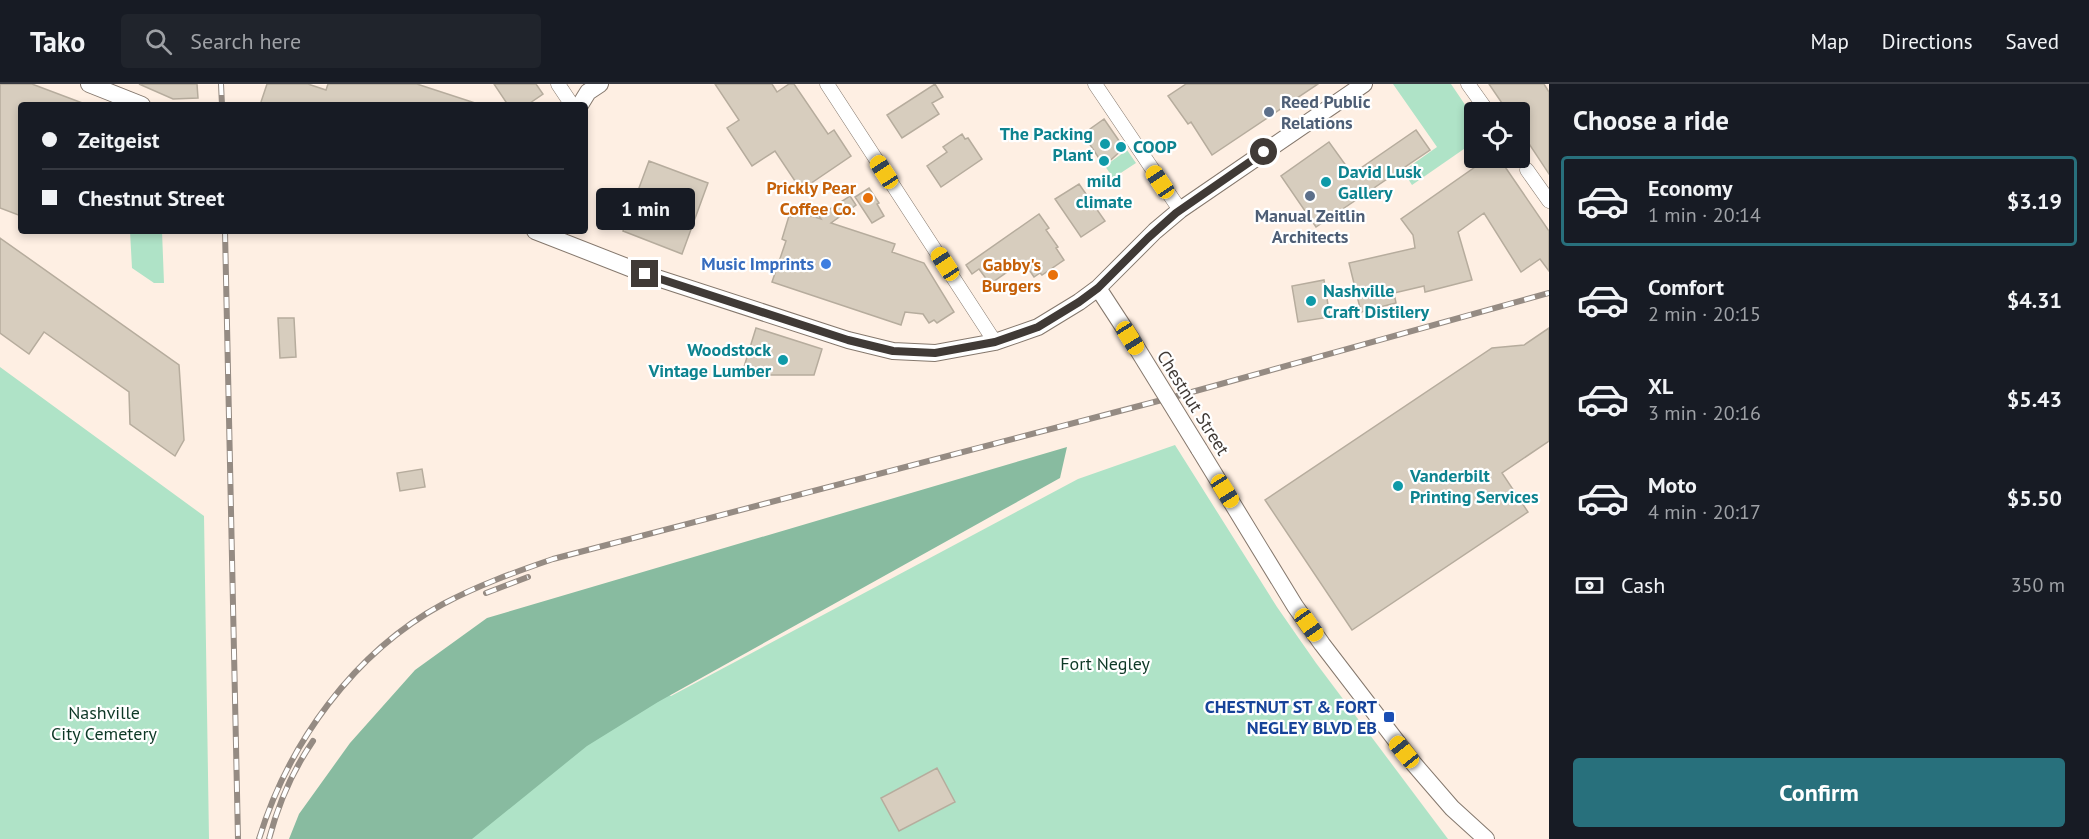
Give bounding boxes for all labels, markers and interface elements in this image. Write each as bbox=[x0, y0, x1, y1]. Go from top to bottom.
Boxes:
search box bbox=[121, 14, 541, 68]
text: Tako bbox=[30, 23, 85, 60]
icon: search bbox=[142, 25, 175, 58]
text: Search here bbox=[190, 27, 301, 55]
text: Map bbox=[1810, 28, 1849, 55]
text: Directions bbox=[1882, 28, 1973, 55]
text: Saved bbox=[2006, 28, 2059, 55]
place label: Reed Public Relations bbox=[1281, 90, 1371, 134]
map controls bbox=[1464, 102, 1530, 168]
button: locate bbox=[1464, 102, 1530, 168]
text: Choose a ride bbox=[1573, 103, 1729, 137]
marker: Reed Public Relations bbox=[1262, 105, 1276, 119]
place label: The Packing Plant bbox=[1000, 122, 1094, 166]
text: Zeitgeist bbox=[78, 126, 160, 154]
place label: COOP bbox=[1133, 135, 1177, 158]
marker: The Packing Plant bbox=[1098, 137, 1112, 151]
route start bbox=[1250, 138, 1277, 165]
marker: COOP bbox=[1114, 140, 1128, 154]
car bbox=[867, 152, 901, 192]
marker: mild climate bbox=[1097, 154, 1111, 168]
place label: David Lusk Gallery bbox=[1338, 160, 1422, 204]
car bbox=[1142, 162, 1178, 202]
place label: mild climate bbox=[1076, 169, 1132, 213]
icon: car bbox=[1576, 174, 1630, 228]
text: Economy bbox=[1648, 174, 1732, 202]
marker: David Lusk Gallery bbox=[1319, 175, 1333, 189]
place label: Prickly Pear Coffee Co. bbox=[767, 176, 857, 220]
text: Chestnut Street bbox=[78, 184, 224, 212]
callout: 1 min bbox=[596, 187, 694, 229]
text: $3.19 bbox=[2007, 187, 2062, 215]
marker: Manual Zeitlin Architects bbox=[1303, 189, 1317, 203]
marker: Prickly Pear Coffee Co. bbox=[861, 191, 875, 205]
text: 1 min bbox=[621, 196, 670, 222]
text: 1 min · 20:14 bbox=[1648, 202, 1761, 228]
place label: Manual Zeitlin Architects bbox=[1255, 204, 1365, 248]
car bbox=[928, 244, 962, 284]
place label: Music Imprints bbox=[701, 252, 814, 275]
place label: Gabby's Burgers bbox=[982, 253, 1041, 297]
marker: Music Imprints bbox=[819, 257, 833, 271]
route end bbox=[631, 260, 658, 287]
marker: Gabby's Burgers bbox=[1046, 268, 1060, 282]
icon: car bbox=[1576, 273, 1630, 327]
text: Comfort bbox=[1648, 273, 1724, 301]
place label: Nashville Craft Distilery bbox=[1323, 279, 1430, 323]
text: $4.31 bbox=[2007, 286, 2062, 314]
marker: Nashville Craft Distilery bbox=[1304, 294, 1318, 308]
text: 2 min · 20:15 bbox=[1648, 301, 1761, 327]
car bbox=[1113, 318, 1147, 358]
place label: Woodstock Vintage Lumber bbox=[647, 338, 772, 382]
street label: Chestnut Street bbox=[1152, 346, 1235, 459]
marker: Woodstock Vintage Lumber bbox=[776, 353, 790, 367]
icon: car bbox=[1576, 372, 1630, 426]
text: XL bbox=[1648, 372, 1673, 400]
text: $5.43 bbox=[2007, 385, 2062, 413]
text: 3 min · 20:16 bbox=[1648, 400, 1761, 426]
place label: Vanderbilt Printing Services bbox=[1409, 464, 1539, 508]
car bbox=[1208, 471, 1242, 511]
icon: car bbox=[1576, 471, 1630, 525]
text: Moto bbox=[1648, 471, 1697, 499]
marker: Vanderbilt Printing Services bbox=[1391, 479, 1405, 493]
text: $5.50 bbox=[2007, 484, 2062, 512]
text: 4 min · 20:17 bbox=[1648, 499, 1761, 525]
icon: cash bbox=[1573, 569, 1606, 602]
text: Cash bbox=[1621, 571, 1665, 599]
text: 350 m bbox=[2011, 572, 2065, 598]
car bbox=[1291, 605, 1327, 645]
park label: Fort Negley bbox=[1060, 652, 1150, 675]
place label: CHESTNUT ST & FORT NEGLEY BLVD EB bbox=[1205, 695, 1378, 739]
park label: Nashville City Cemetery bbox=[51, 701, 158, 745]
marker: CHESTNUT ST & FORT NEGLEY BLVD EB bbox=[1382, 710, 1396, 724]
car bbox=[1386, 732, 1422, 772]
button: Confirm bbox=[1573, 758, 2065, 827]

